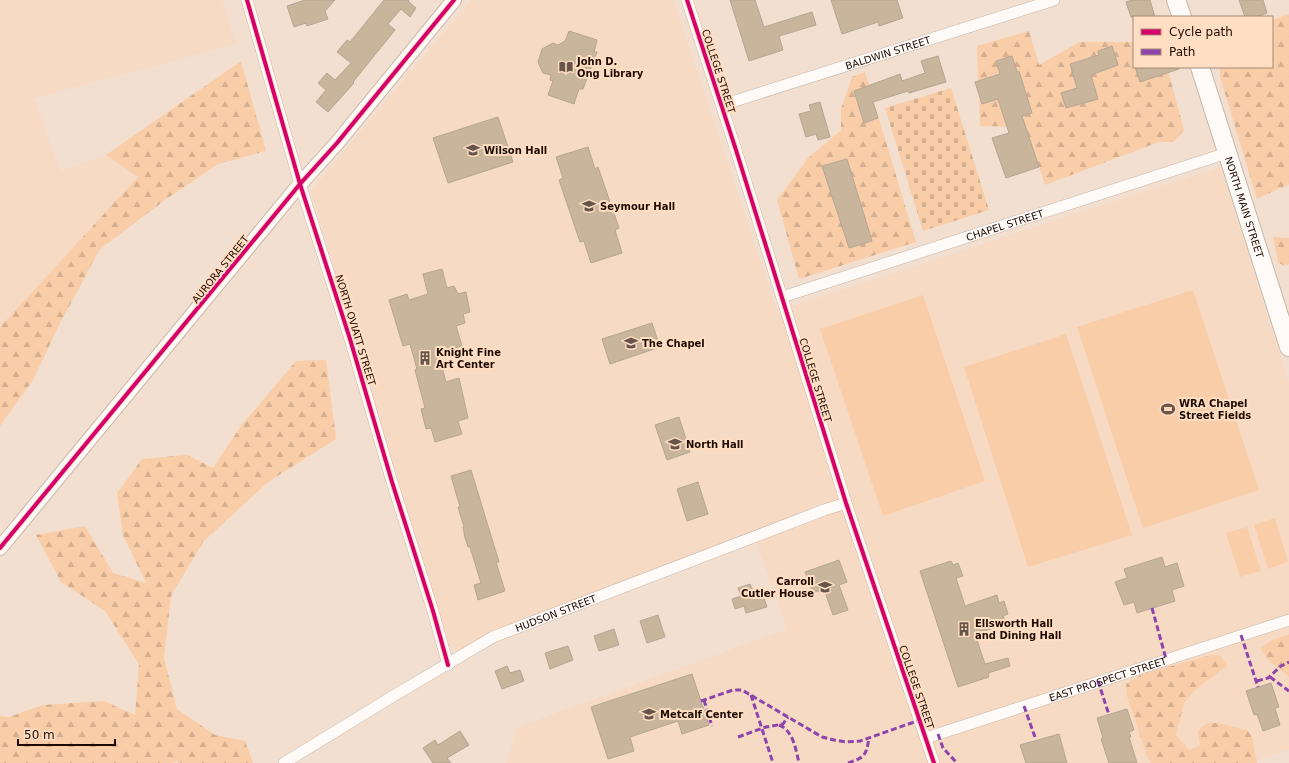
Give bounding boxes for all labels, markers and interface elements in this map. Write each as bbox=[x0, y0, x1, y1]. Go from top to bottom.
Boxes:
legend bbox=[1133, 16, 1273, 68]
text: Cycle path bbox=[1169, 25, 1233, 39]
street label: COLLEGE STREET bbox=[700, 28, 738, 115]
street label: BALDWIN STREET bbox=[844, 34, 933, 72]
text: Path bbox=[1169, 45, 1195, 59]
place label: John D. Ong Library bbox=[576, 56, 644, 79]
library icon: John D. Ong Library bbox=[558, 59, 574, 75]
school or university icon: Wilson Hall bbox=[465, 142, 481, 158]
place label: Wilson Hall bbox=[484, 145, 547, 156]
street label: NORTH MAIN STREET bbox=[1223, 155, 1266, 260]
school or university icon: Seymour Hall bbox=[581, 198, 597, 214]
place label: Seymour Hall bbox=[600, 201, 675, 212]
street label: CHAPEL STREET bbox=[965, 208, 1046, 243]
street label: AURORA STREET bbox=[190, 233, 252, 305]
street label: NORTH OVIATT STREET bbox=[333, 273, 378, 388]
school or university icon: The Chapel bbox=[623, 335, 639, 351]
street label: COLLEGE STREET bbox=[797, 337, 834, 425]
place label: The Chapel bbox=[642, 338, 705, 349]
place label: Knight Fine Art Center bbox=[436, 347, 501, 370]
building icon: Knight Fine Art Center bbox=[417, 350, 433, 366]
place label: WRA Chapel Street Fields bbox=[1179, 398, 1251, 421]
sports icon: WRA Chapel Street Fields bbox=[1160, 401, 1176, 417]
school or university icon: North Hall bbox=[667, 436, 683, 452]
place label: North Hall bbox=[686, 439, 744, 450]
place label: Carroll Cutler House bbox=[741, 576, 814, 599]
school or university icon: Carroll Cutler House bbox=[817, 579, 833, 595]
street label: HUDSON STREET bbox=[514, 593, 598, 634]
place label: Ellsworth Hall and Dining Hall bbox=[975, 618, 1062, 641]
building icon: Ellsworth Hall and Dining Hall bbox=[956, 621, 972, 637]
street label: COLLEGE STREET bbox=[897, 644, 936, 731]
street label: EAST PROSPECT STREET bbox=[1048, 655, 1169, 704]
school or university icon: Metcalf Center bbox=[641, 706, 657, 722]
place label: Metcalf Center bbox=[660, 709, 743, 720]
scale bar bbox=[18, 721, 115, 747]
text: 50 m bbox=[24, 728, 55, 742]

